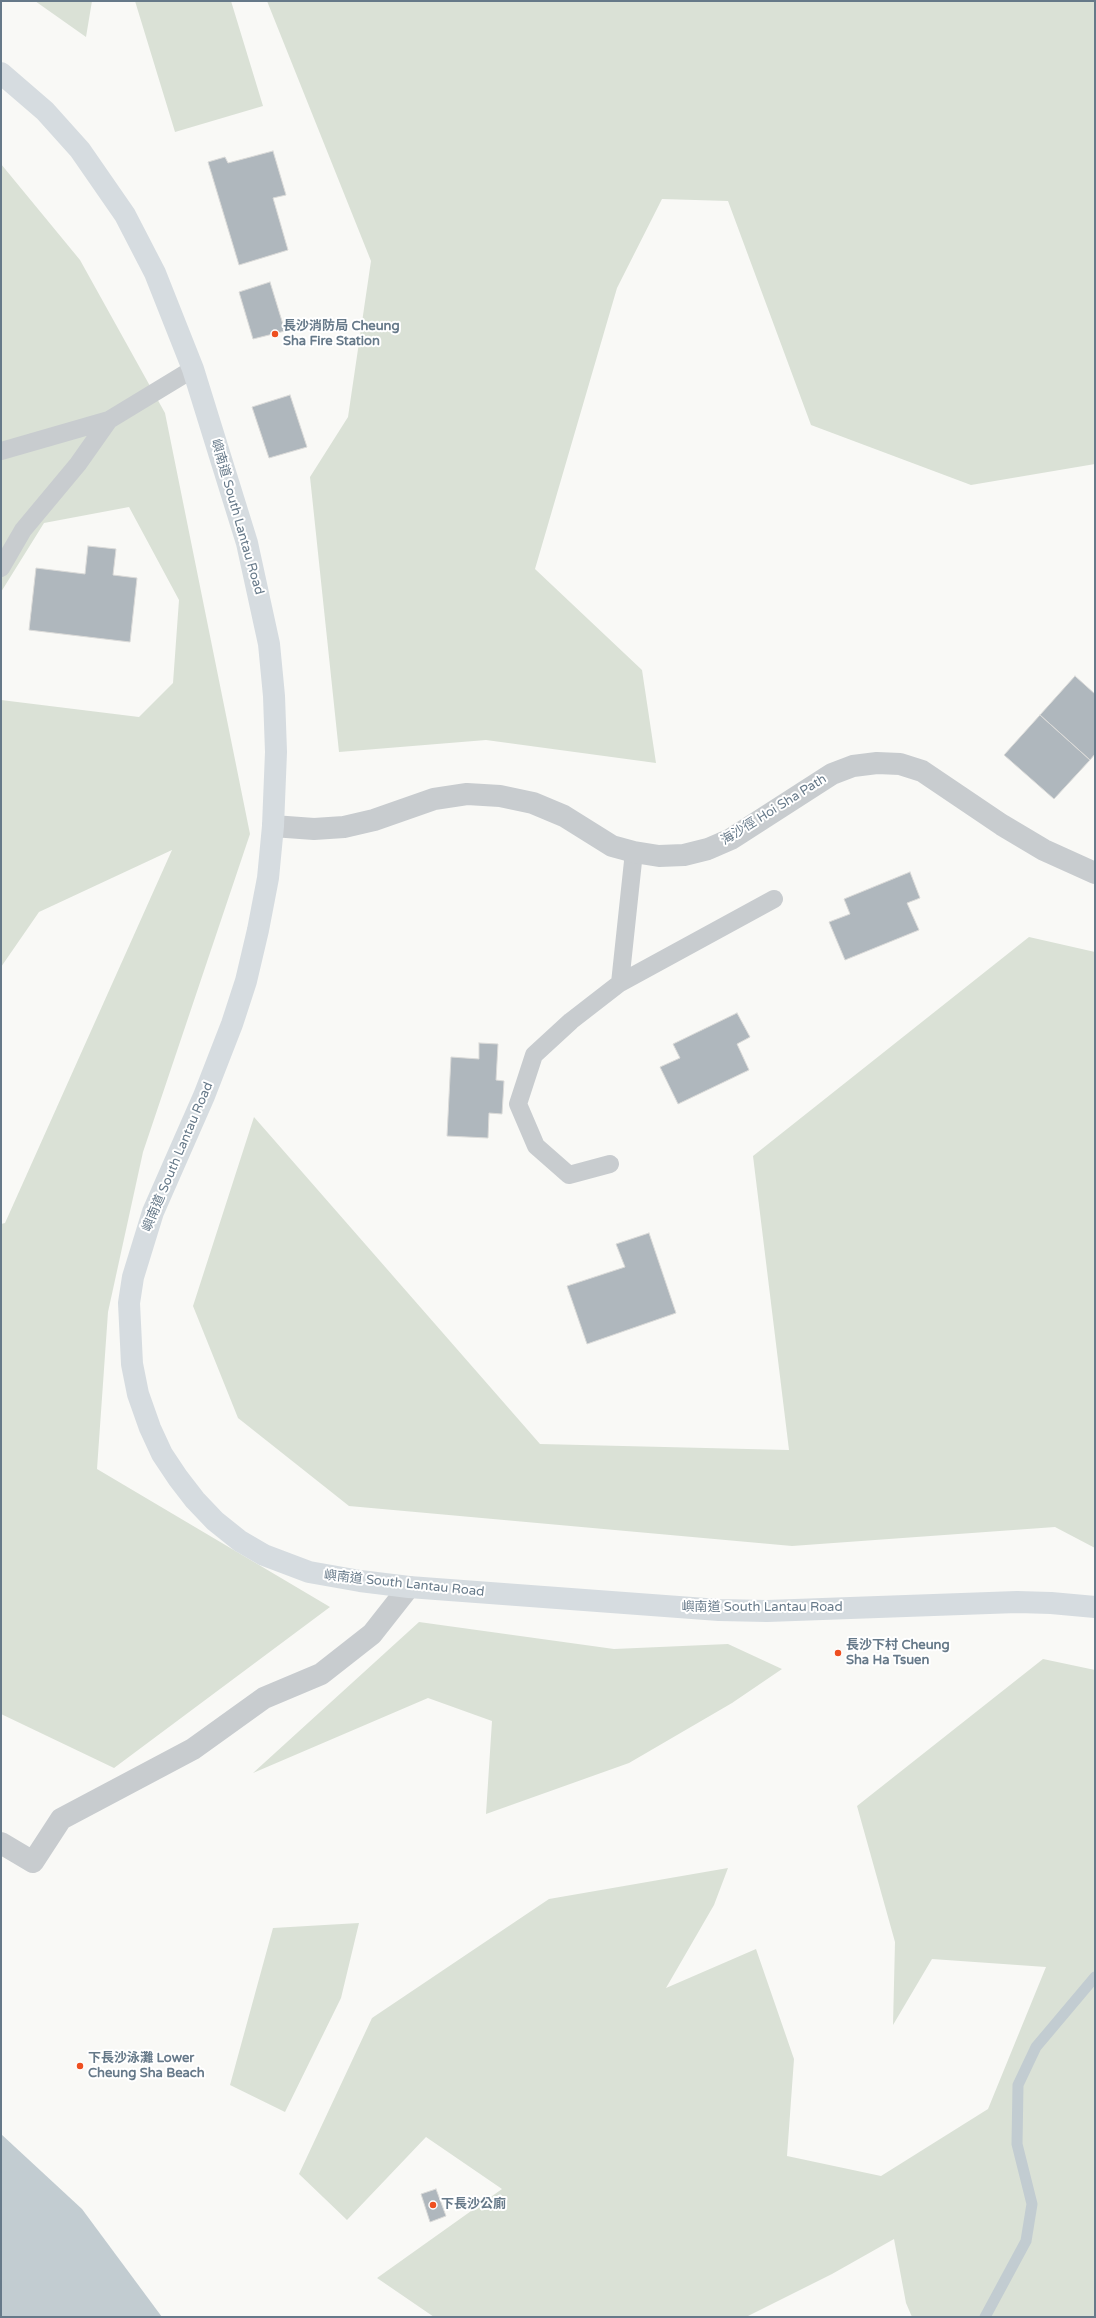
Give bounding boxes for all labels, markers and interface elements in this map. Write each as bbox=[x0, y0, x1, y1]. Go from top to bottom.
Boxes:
place label: 長沙消防局 Cheung Sha Fire Station bbox=[283, 319, 400, 350]
marker: 長沙消防局 Cheung Sha Fire Station bbox=[270, 329, 280, 339]
street label: 嶼南道 South Lantau Road bbox=[207, 437, 267, 597]
street label: 海沙徑 Hoi Sha Path bbox=[718, 771, 830, 849]
street label: 嶼南道 South Lantau Road bbox=[139, 1080, 217, 1234]
street label: 嶼南道 South Lantau Road bbox=[323, 1568, 485, 1600]
street label: 嶼南道 South Lantau Road bbox=[681, 1600, 843, 1616]
place label: 長沙下村 Cheung Sha Ha Tsuen bbox=[846, 1638, 950, 1669]
marker: 長沙下村 Cheung Sha Ha Tsuen bbox=[833, 1648, 843, 1658]
place label: 下長沙泳灘 Lower Cheung Sha Beach bbox=[88, 2051, 205, 2082]
marker: 下長沙泳灘 Lower Cheung Sha Beach bbox=[75, 2061, 85, 2071]
place label: 下長沙公廁 bbox=[441, 2197, 506, 2213]
marker: 下長沙公廁 bbox=[428, 2200, 438, 2210]

